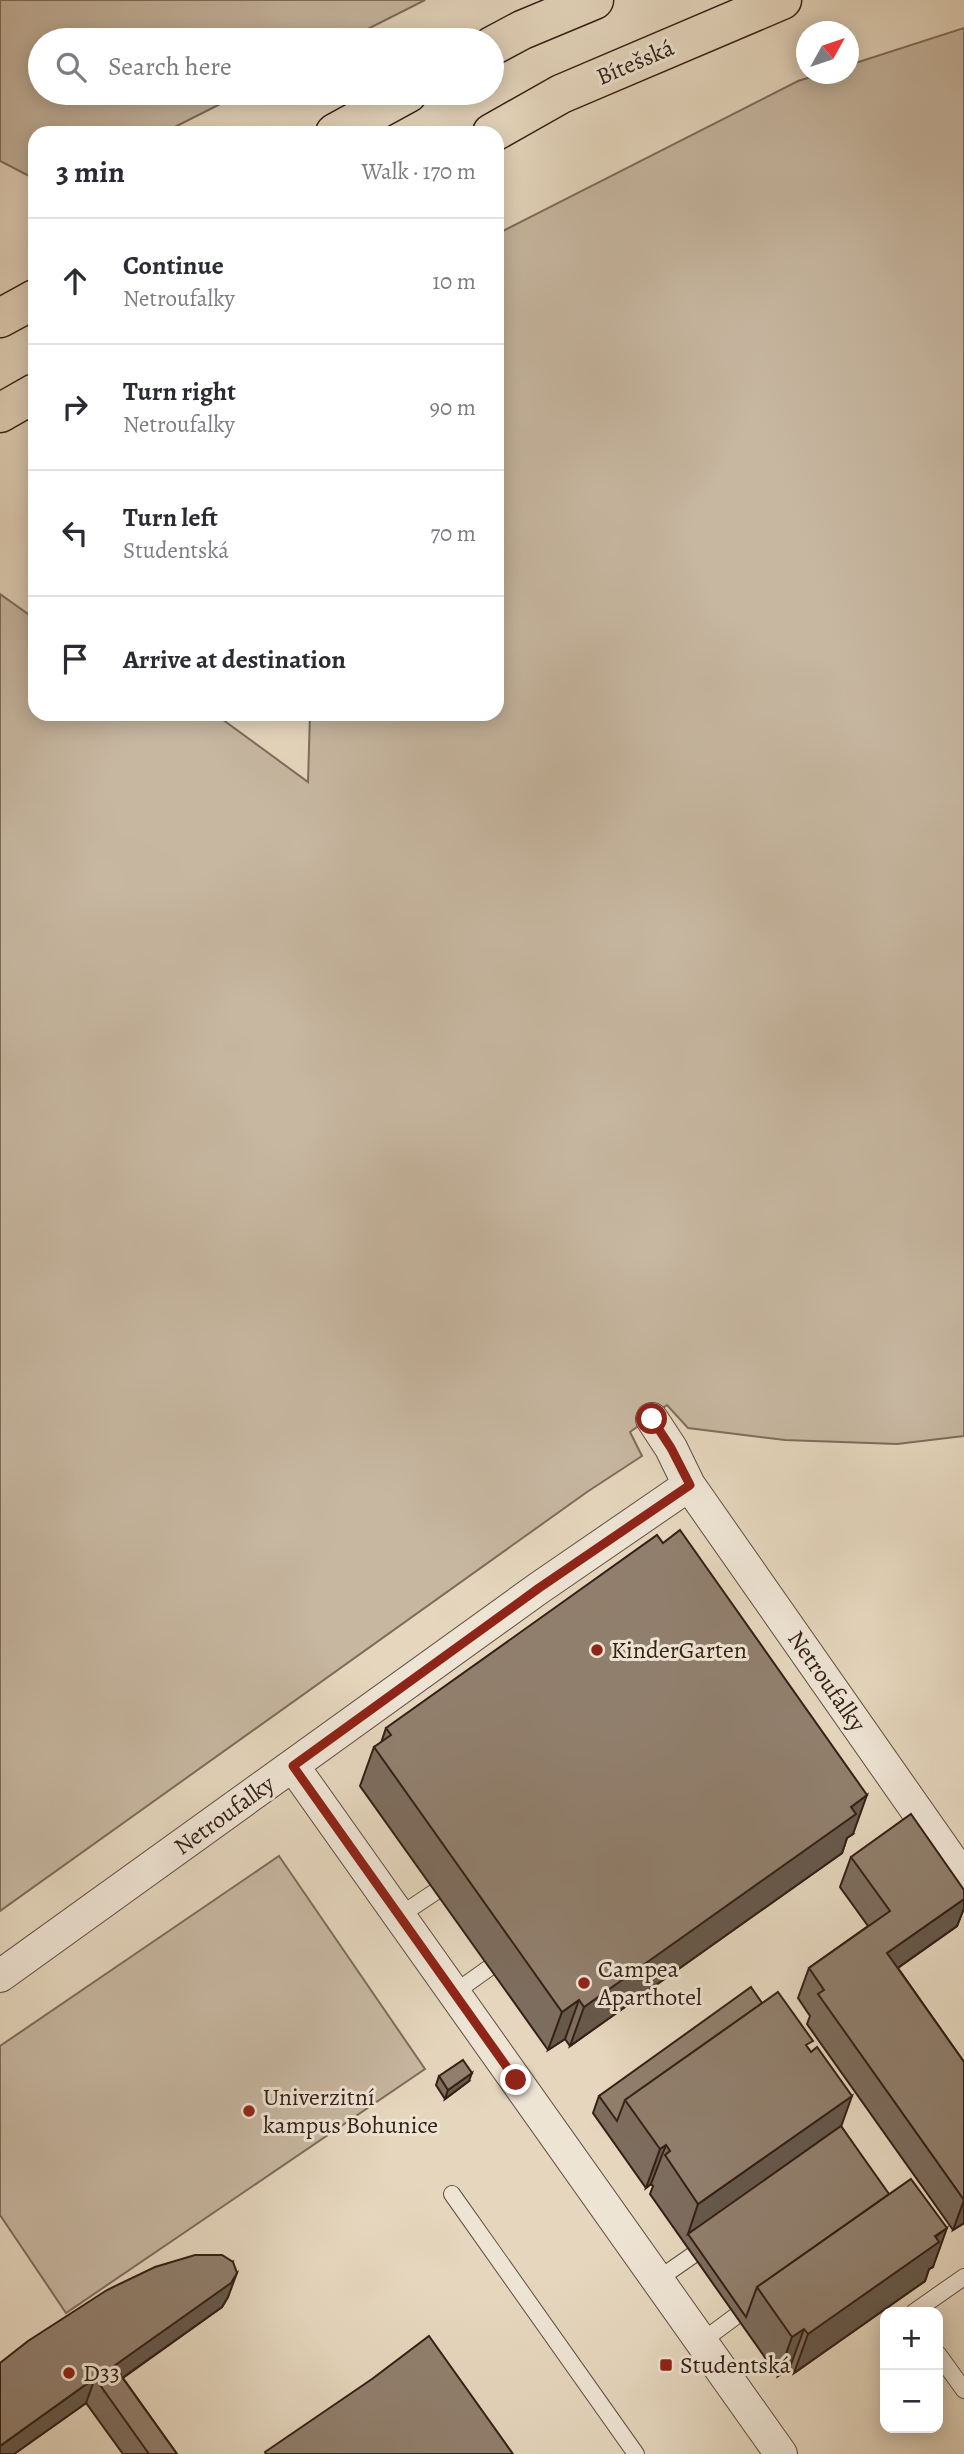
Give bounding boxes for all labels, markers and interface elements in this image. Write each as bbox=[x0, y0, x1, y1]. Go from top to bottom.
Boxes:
north arrow bbox=[796, 21, 859, 84]
search box bbox=[28, 28, 504, 105]
street label: Bítešská bbox=[591, 31, 679, 93]
icon: search bbox=[52, 48, 90, 86]
text: Search here bbox=[108, 49, 232, 84]
text: 3 min bbox=[56, 152, 125, 192]
text: Walk · 170 m bbox=[362, 156, 476, 187]
text: Continue bbox=[123, 248, 224, 283]
icon: ahead bbox=[56, 262, 94, 300]
text: 10 m bbox=[432, 266, 476, 297]
text: Netroufalky bbox=[123, 283, 235, 314]
text: Turn right bbox=[123, 374, 236, 409]
icon: right bbox=[56, 388, 94, 426]
text: 90 m bbox=[430, 392, 476, 423]
text: Netroufalky bbox=[123, 409, 235, 440]
text: Turn left bbox=[123, 500, 218, 535]
icon: left bbox=[56, 514, 94, 552]
text: 70 m bbox=[430, 518, 476, 549]
text: Studentská bbox=[123, 535, 229, 566]
icon: arrive bbox=[56, 640, 94, 678]
text: Arrive at destination bbox=[123, 642, 346, 677]
route start bbox=[636, 1403, 667, 1434]
street label: Netroufalky bbox=[780, 1624, 874, 1738]
place label: KinderGarten bbox=[611, 1634, 747, 1666]
marker: KinderGarten bbox=[589, 1642, 605, 1658]
street label: Netroufalky bbox=[167, 1768, 281, 1862]
place label: Campea Aparthotel bbox=[597, 1953, 702, 2013]
marker: Campea Aparthotel bbox=[576, 1975, 592, 1991]
route end bbox=[500, 2064, 531, 2095]
place label: Univerzitní kampus Bohunice bbox=[263, 2081, 438, 2141]
marker: Univerzitní kampus Bohunice bbox=[241, 2103, 257, 2119]
map controls bbox=[880, 2307, 943, 2433]
button: + bbox=[880, 2307, 943, 2370]
place label: Studentská bbox=[680, 2349, 791, 2381]
place label: D33 bbox=[83, 2357, 120, 2389]
marker: Studentská bbox=[658, 2357, 674, 2373]
marker: D33 bbox=[61, 2365, 77, 2381]
button: − bbox=[880, 2370, 943, 2433]

